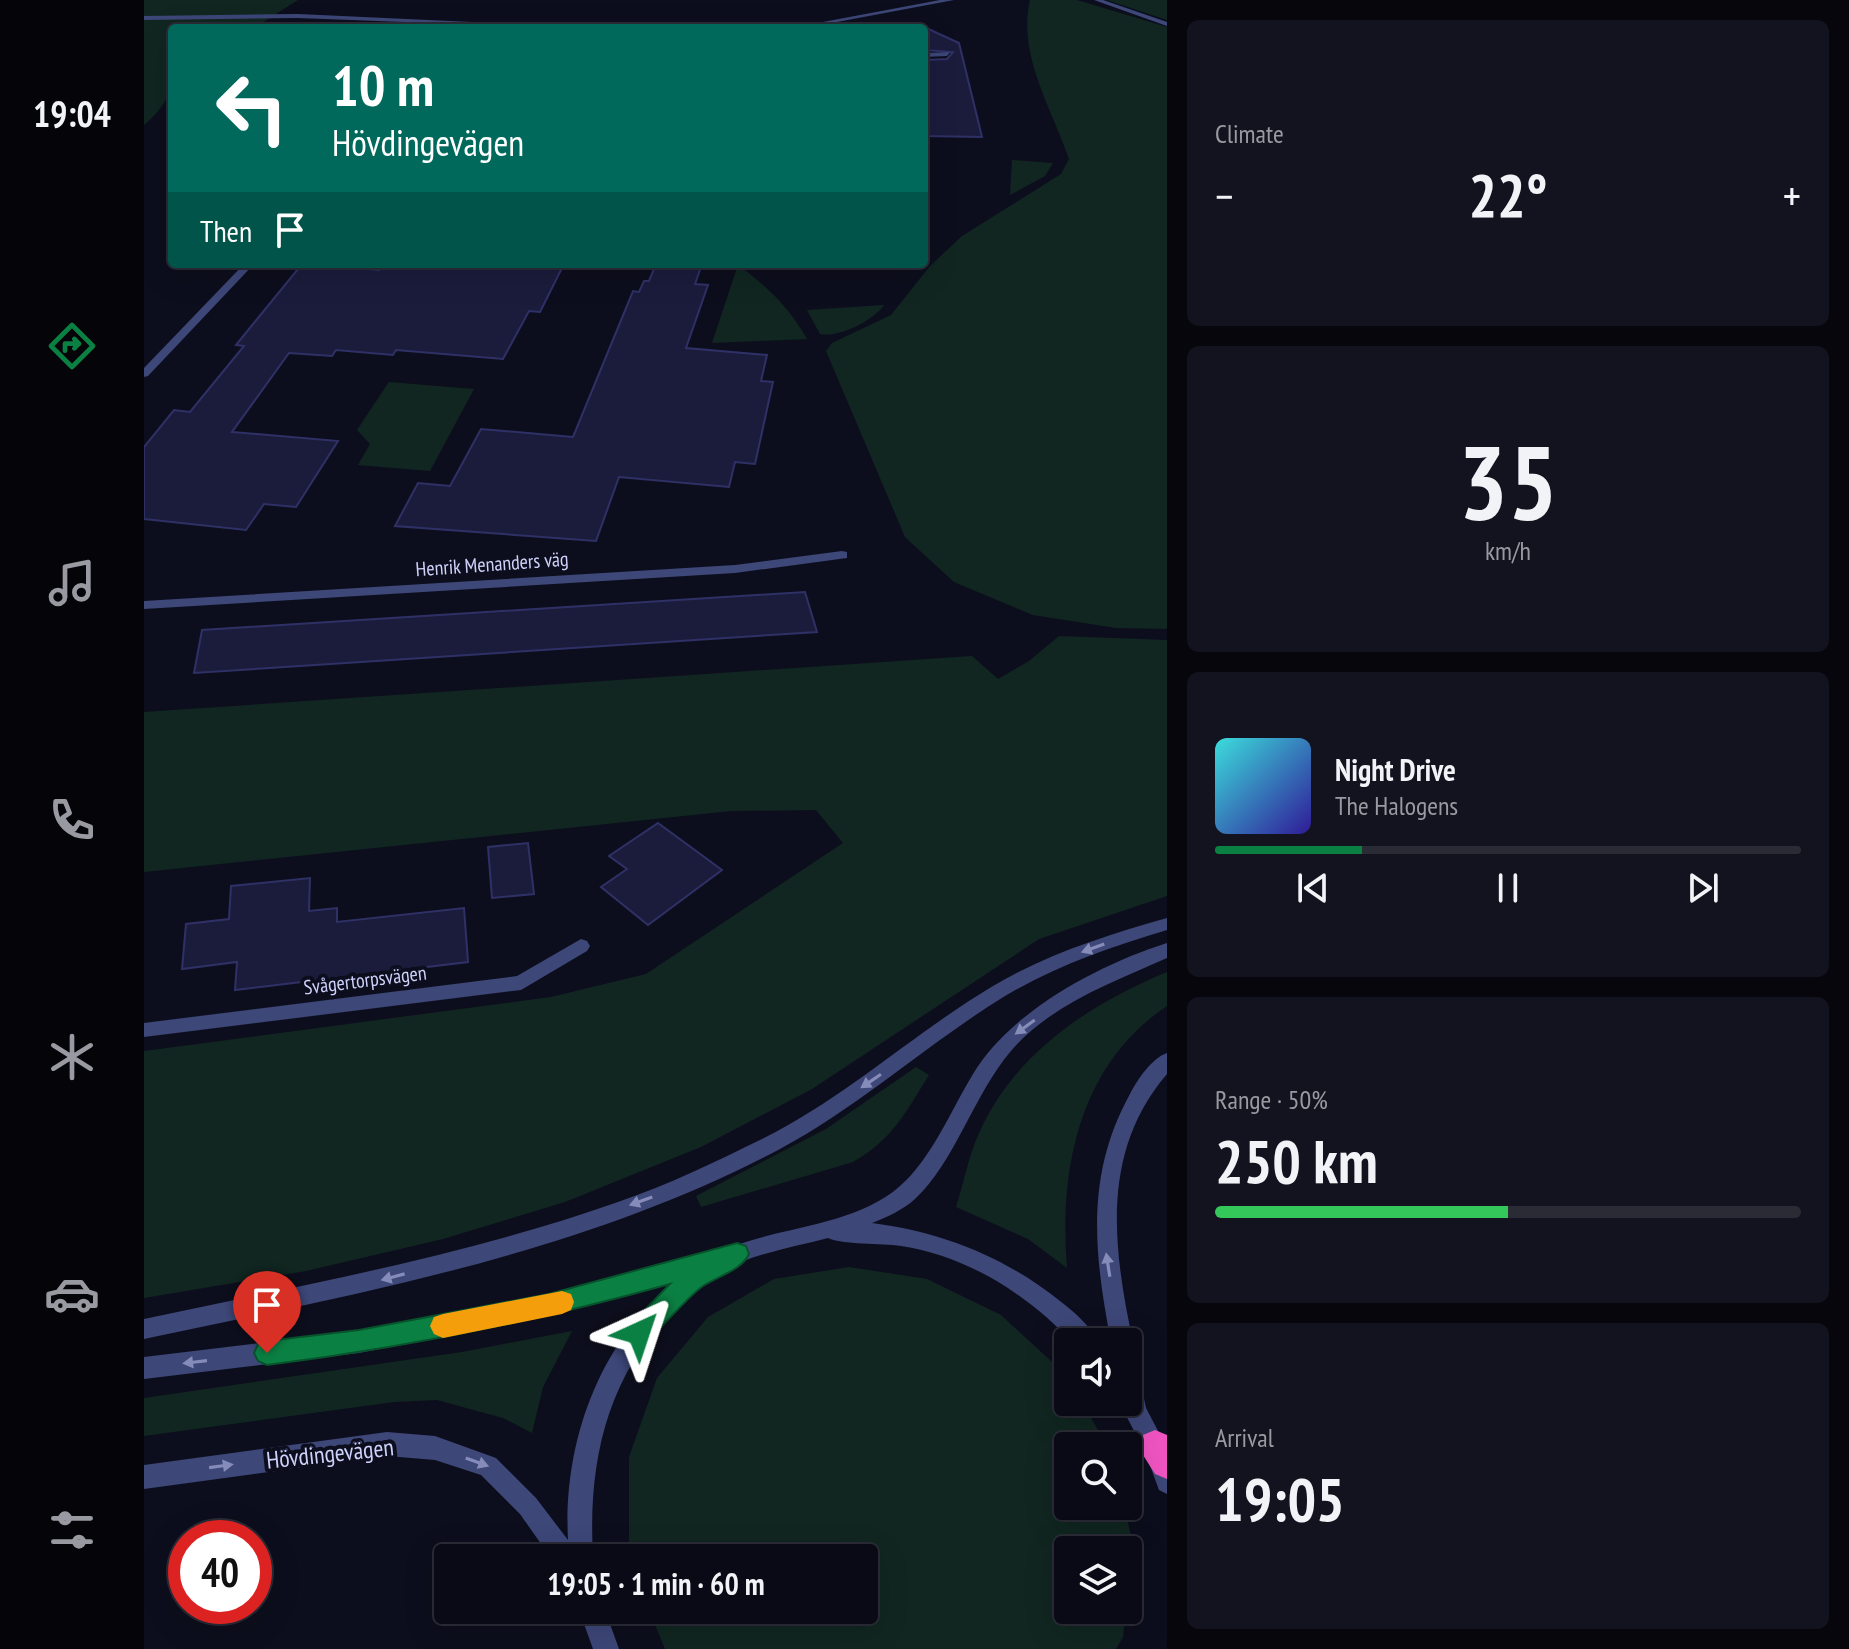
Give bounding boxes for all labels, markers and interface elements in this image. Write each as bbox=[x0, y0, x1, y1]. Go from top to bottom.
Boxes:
text: 10 m bbox=[332, 49, 434, 121]
icon: left bbox=[200, 56, 304, 160]
text: 19:04 bbox=[33, 90, 111, 137]
text: Climate bbox=[1215, 117, 1284, 150]
text: Hövdingevägen bbox=[332, 119, 524, 166]
text: 22° bbox=[1468, 156, 1548, 234]
text: − bbox=[1215, 167, 1233, 224]
text: + bbox=[1783, 167, 1801, 224]
icon: arrive bbox=[268, 208, 312, 252]
text: Then bbox=[200, 211, 252, 250]
icon: directions bbox=[44, 318, 100, 374]
text: 35 bbox=[1458, 414, 1558, 549]
text: km/h bbox=[1485, 534, 1531, 567]
street label: Henrik Menanders väg bbox=[415, 546, 569, 582]
icon: music bbox=[44, 555, 100, 611]
text: Night Drive bbox=[1335, 750, 1456, 789]
text: The Halogens bbox=[1335, 789, 1458, 822]
icon: phone bbox=[44, 792, 100, 848]
icon: previous bbox=[1291, 866, 1335, 910]
icon: pause bbox=[1486, 866, 1530, 910]
icon: next bbox=[1681, 866, 1725, 910]
one-way arrow bbox=[1081, 943, 1105, 955]
street label: Svågertorpsvägen bbox=[302, 960, 428, 1000]
one-way arrow bbox=[1015, 1019, 1035, 1035]
icon: climate bbox=[44, 1029, 100, 1085]
one-way arrow bbox=[860, 1073, 881, 1088]
text: Range · 50% bbox=[1215, 1083, 1328, 1116]
text: 250 km bbox=[1215, 1122, 1378, 1200]
one-way arrow bbox=[629, 1196, 653, 1208]
one-way arrow bbox=[1101, 1253, 1113, 1278]
icon: car bbox=[44, 1266, 100, 1322]
pin bbox=[233, 1271, 301, 1353]
one-way arrow bbox=[380, 1271, 405, 1283]
icon: arrive bbox=[245, 1283, 289, 1327]
position arrow bbox=[597, 1291, 681, 1375]
map controls bbox=[1054, 1328, 1142, 1624]
button: sound bbox=[1054, 1328, 1142, 1416]
one-way arrow bbox=[182, 1355, 207, 1368]
text: Arrival bbox=[1215, 1421, 1274, 1454]
street label: Hövdingevägen bbox=[265, 1431, 395, 1476]
button: search bbox=[1054, 1432, 1142, 1520]
one-way arrow bbox=[465, 1457, 489, 1469]
one-way arrow bbox=[209, 1460, 234, 1473]
text: 19:05 bbox=[1215, 1460, 1345, 1538]
icon: filters bbox=[44, 1502, 100, 1558]
speed limit sign: 40 bbox=[168, 1520, 272, 1624]
button: layers bbox=[1054, 1536, 1142, 1624]
text: 19:05 · 1 min · 60 m bbox=[547, 1564, 765, 1603]

